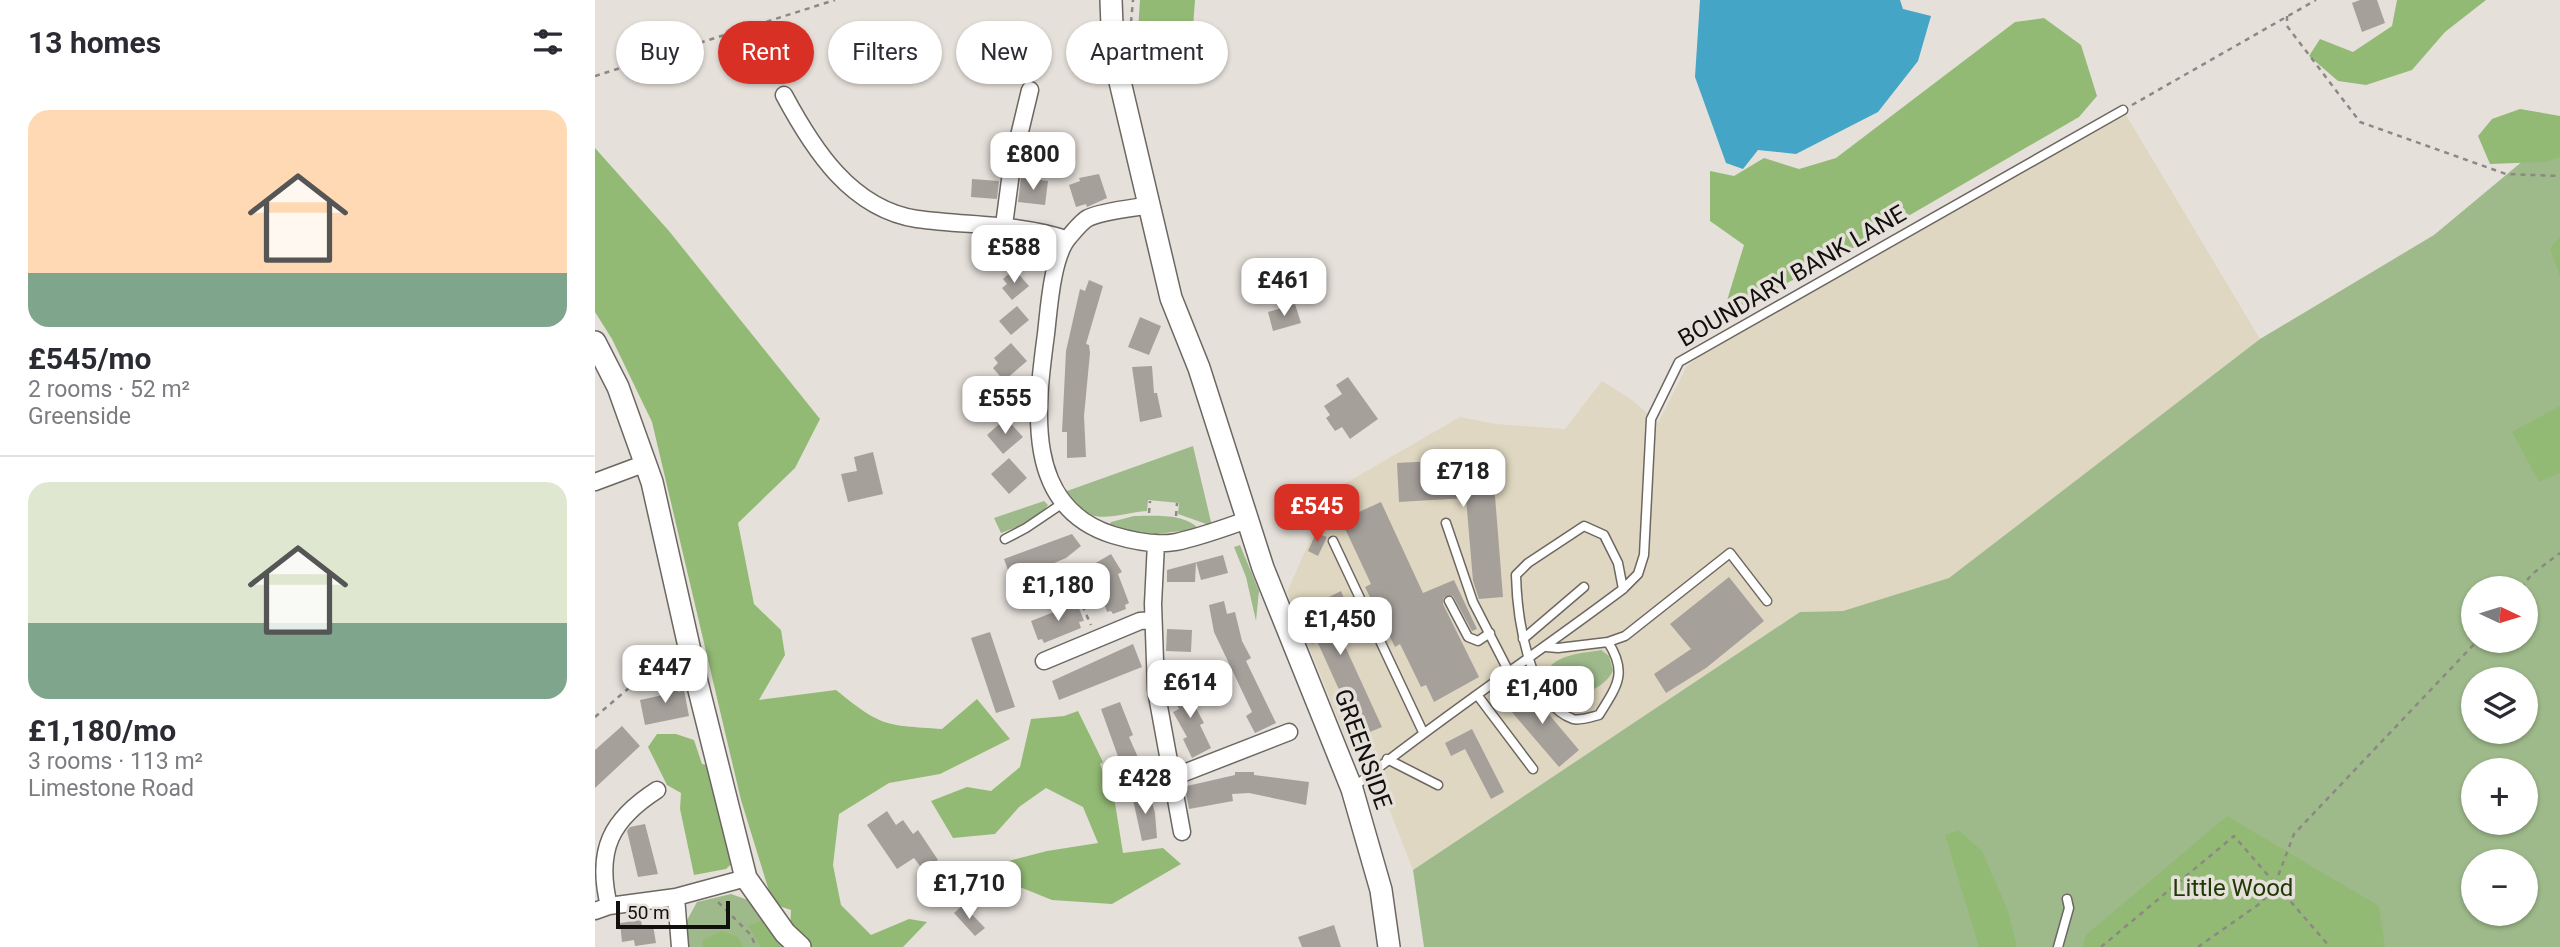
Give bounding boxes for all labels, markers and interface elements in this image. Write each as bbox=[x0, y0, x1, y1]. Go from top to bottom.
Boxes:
chip: Buy bbox=[616, 21, 704, 84]
chip: Rent bbox=[718, 21, 814, 84]
chip: Filters bbox=[828, 21, 942, 84]
chip: New bbox=[956, 21, 1052, 84]
chip: Apartment bbox=[1066, 21, 1228, 84]
icon: filters bbox=[529, 23, 567, 61]
text: 13 homes bbox=[28, 25, 161, 60]
pin: £800 bbox=[992, 132, 1074, 192]
text: £800 bbox=[1006, 141, 1060, 168]
icon: home bbox=[235, 155, 361, 281]
street label: BOUNDARY BANK LANE bbox=[1673, 199, 1911, 353]
pin: £588 bbox=[973, 226, 1055, 285]
text: £588 bbox=[987, 234, 1041, 261]
pin: £461 bbox=[1243, 258, 1325, 318]
text: £461 bbox=[1257, 267, 1311, 294]
text: £545/mo bbox=[28, 341, 152, 376]
text: 2 rooms · 52 m² bbox=[28, 376, 190, 403]
pin: £555 bbox=[964, 376, 1046, 436]
text: £555 bbox=[978, 385, 1032, 412]
text: Greenside bbox=[28, 403, 131, 430]
pin: £718 bbox=[1422, 449, 1504, 509]
text: £718 bbox=[1436, 458, 1490, 485]
pin: £545 bbox=[1276, 484, 1358, 544]
text: £545 bbox=[1290, 493, 1344, 520]
icon: home bbox=[235, 527, 361, 653]
pin: £1,180 bbox=[1001, 564, 1115, 623]
text: £1,180 bbox=[1022, 572, 1094, 599]
north arrow bbox=[2461, 576, 2537, 653]
map controls bbox=[2461, 576, 2538, 926]
pin: £1,450 bbox=[1283, 598, 1397, 657]
text: £1,450 bbox=[1304, 606, 1376, 633]
pin: £447 bbox=[624, 646, 706, 705]
text: £447 bbox=[638, 654, 692, 681]
pin: £614 bbox=[1149, 660, 1231, 720]
pin: £1,400 bbox=[1485, 666, 1599, 726]
button: layers bbox=[2461, 667, 2538, 744]
text: £614 bbox=[1163, 669, 1217, 696]
text: £1,400 bbox=[1506, 675, 1578, 702]
street label: GREENSIDE bbox=[1328, 685, 1398, 813]
text: £1,180/mo bbox=[28, 713, 176, 748]
text: 3 rooms · 113 m² bbox=[28, 748, 203, 775]
pin: £428 bbox=[1104, 756, 1186, 816]
button: + bbox=[2461, 758, 2538, 835]
text: £428 bbox=[1118, 765, 1172, 792]
text: Limestone Road bbox=[28, 775, 194, 802]
button: − bbox=[2461, 849, 2538, 926]
pin: £1,710 bbox=[912, 862, 1026, 921]
text: £1,710 bbox=[933, 870, 1005, 897]
park label: Little Wood bbox=[2173, 874, 2293, 902]
scale bar bbox=[616, 898, 730, 930]
text: 50 m bbox=[627, 901, 670, 924]

